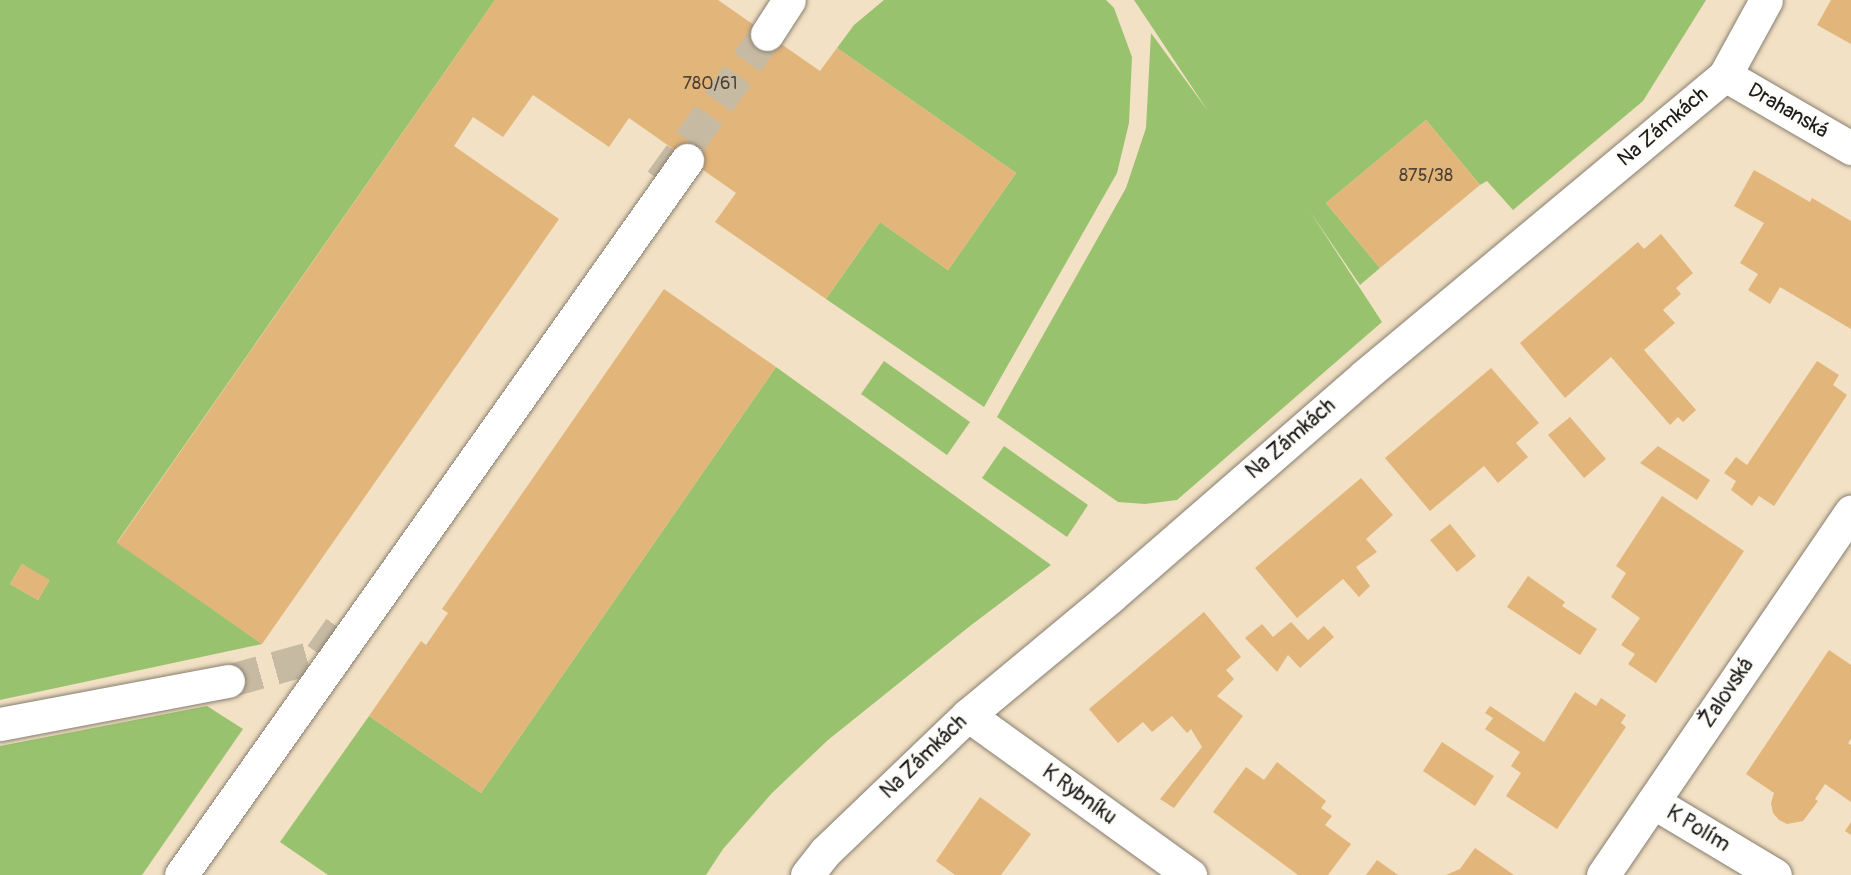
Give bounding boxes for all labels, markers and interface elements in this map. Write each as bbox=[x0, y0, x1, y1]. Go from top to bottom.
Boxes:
house number: 780/61 bbox=[683, 73, 737, 95]
street label: Drahanská bbox=[1743, 78, 1833, 144]
street label: Na Zámkách bbox=[1613, 82, 1713, 172]
house number: 875/38 bbox=[1399, 165, 1453, 187]
street label: Na Zámkách bbox=[1241, 393, 1341, 485]
street label: Žalovská bbox=[1695, 653, 1759, 733]
street label: Na Zámkách bbox=[876, 710, 972, 804]
street label: K Rybníku bbox=[1037, 760, 1121, 830]
street label: K Polím bbox=[1662, 800, 1734, 858]

